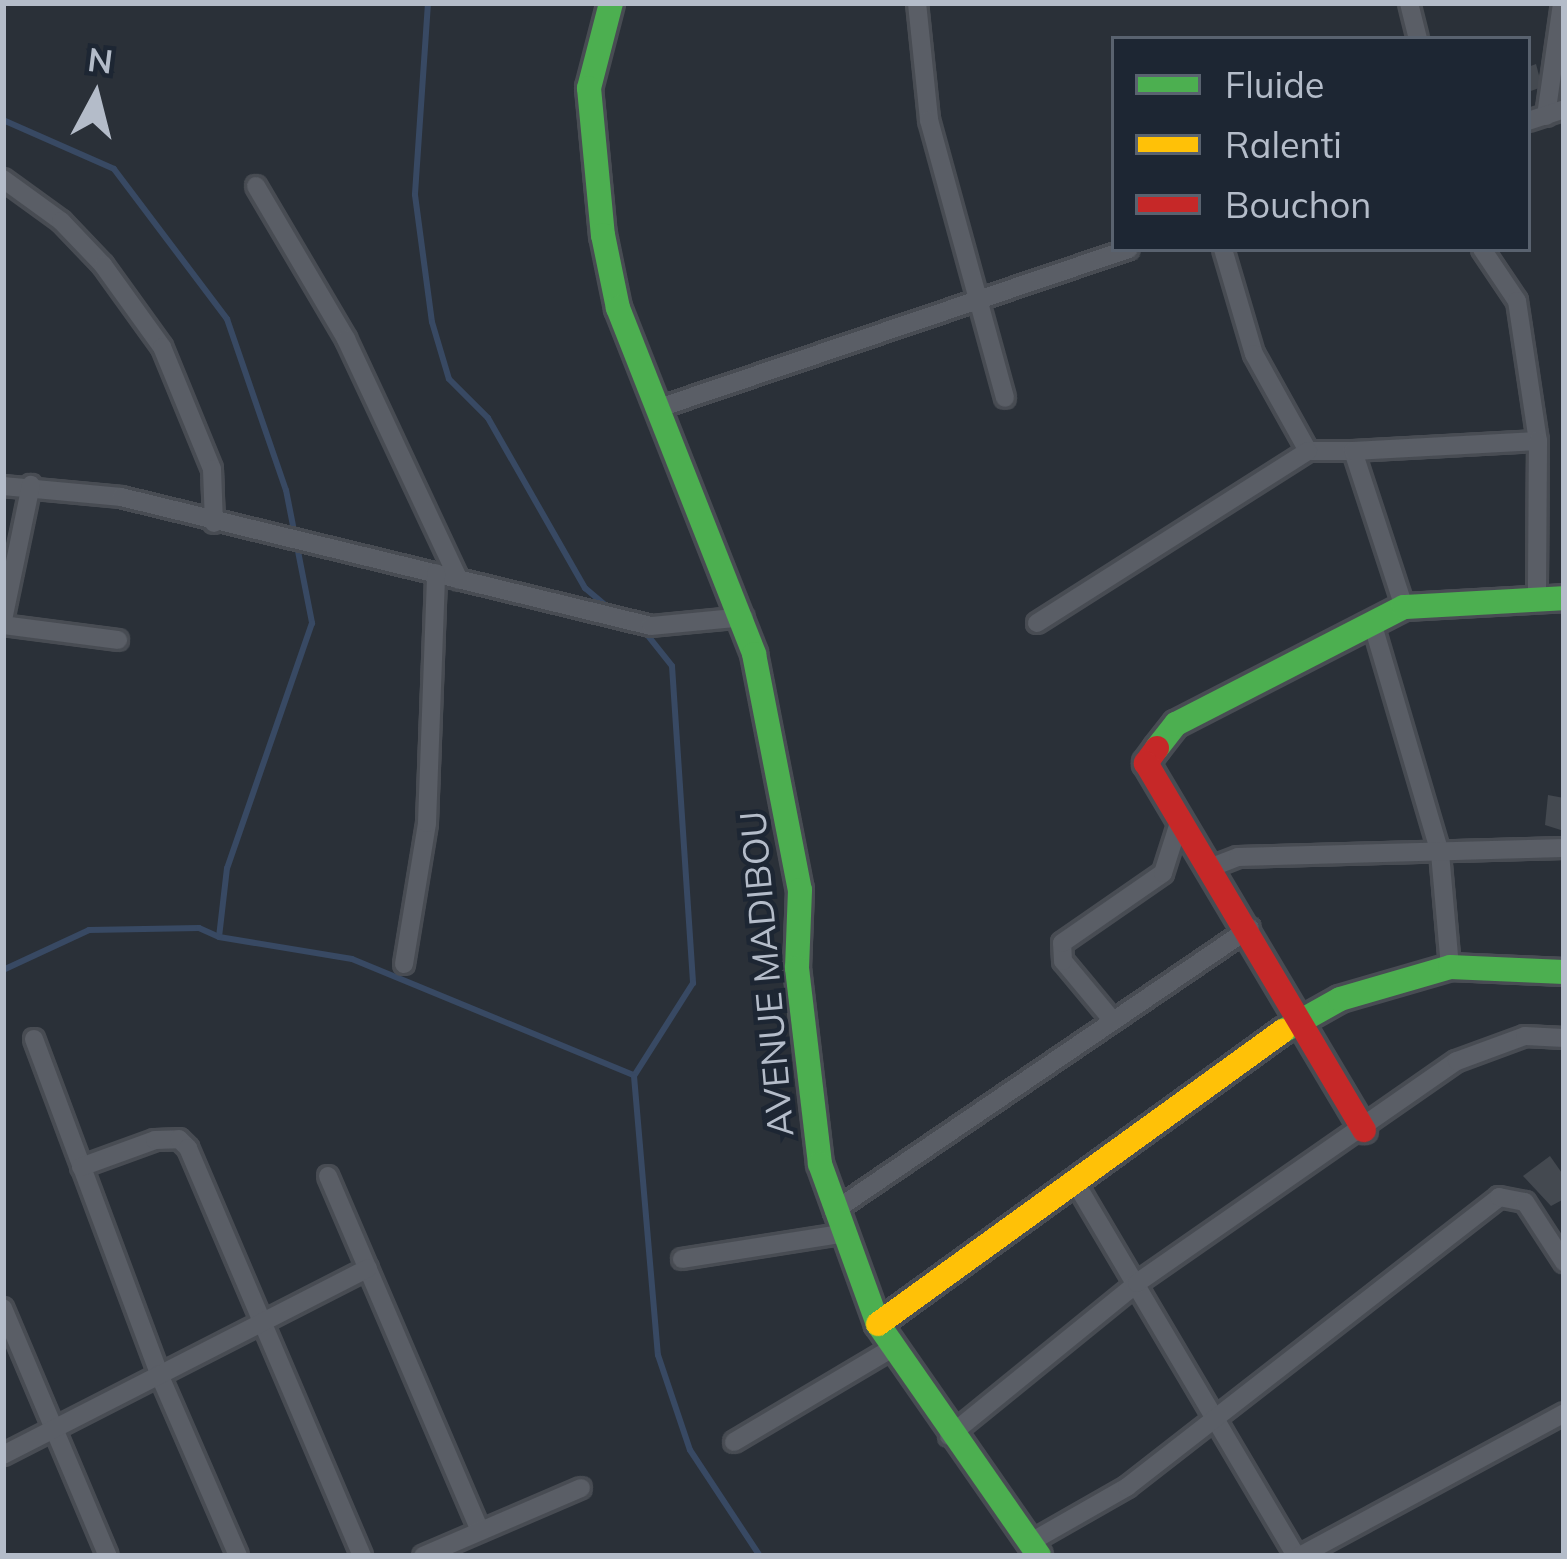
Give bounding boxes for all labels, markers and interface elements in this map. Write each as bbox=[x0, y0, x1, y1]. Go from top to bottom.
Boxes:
north arrow bbox=[36, 36, 156, 156]
legend bbox=[1111, 36, 1531, 252]
text: N bbox=[86, 38, 115, 82]
text: Fluide bbox=[1225, 62, 1324, 107]
text: Ralenti bbox=[1225, 122, 1342, 167]
text: Bouchon bbox=[1225, 182, 1371, 227]
street label: AVENUE MADIBOU bbox=[730, 809, 802, 1139]

